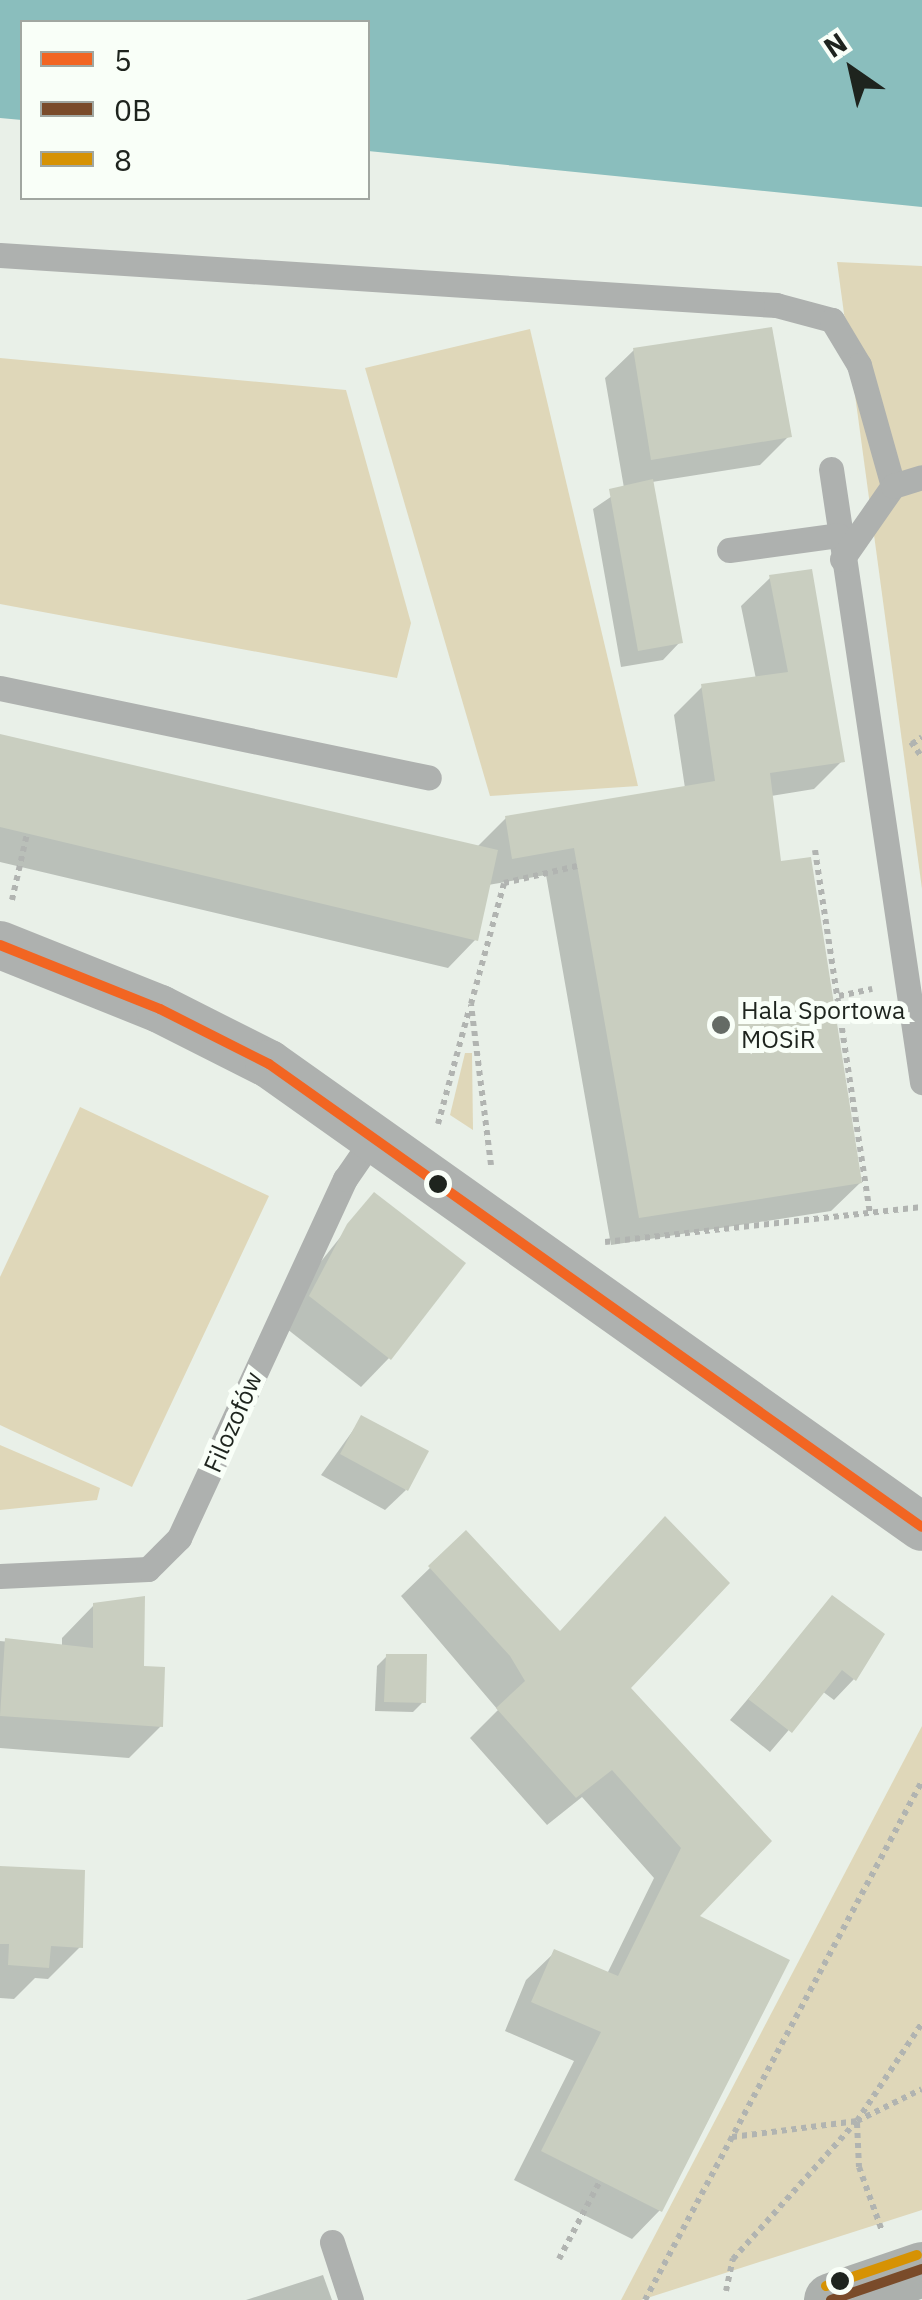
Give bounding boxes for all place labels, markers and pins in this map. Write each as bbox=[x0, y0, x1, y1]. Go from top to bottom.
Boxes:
place label: Hala Sportowa MOSiR bbox=[741, 996, 905, 1055]
marker: Hala Sportowa MOSiR bbox=[710, 1014, 732, 1036]
unlabelled marker bbox=[428, 1174, 448, 1194]
unlabelled marker bbox=[830, 2271, 850, 2291]

